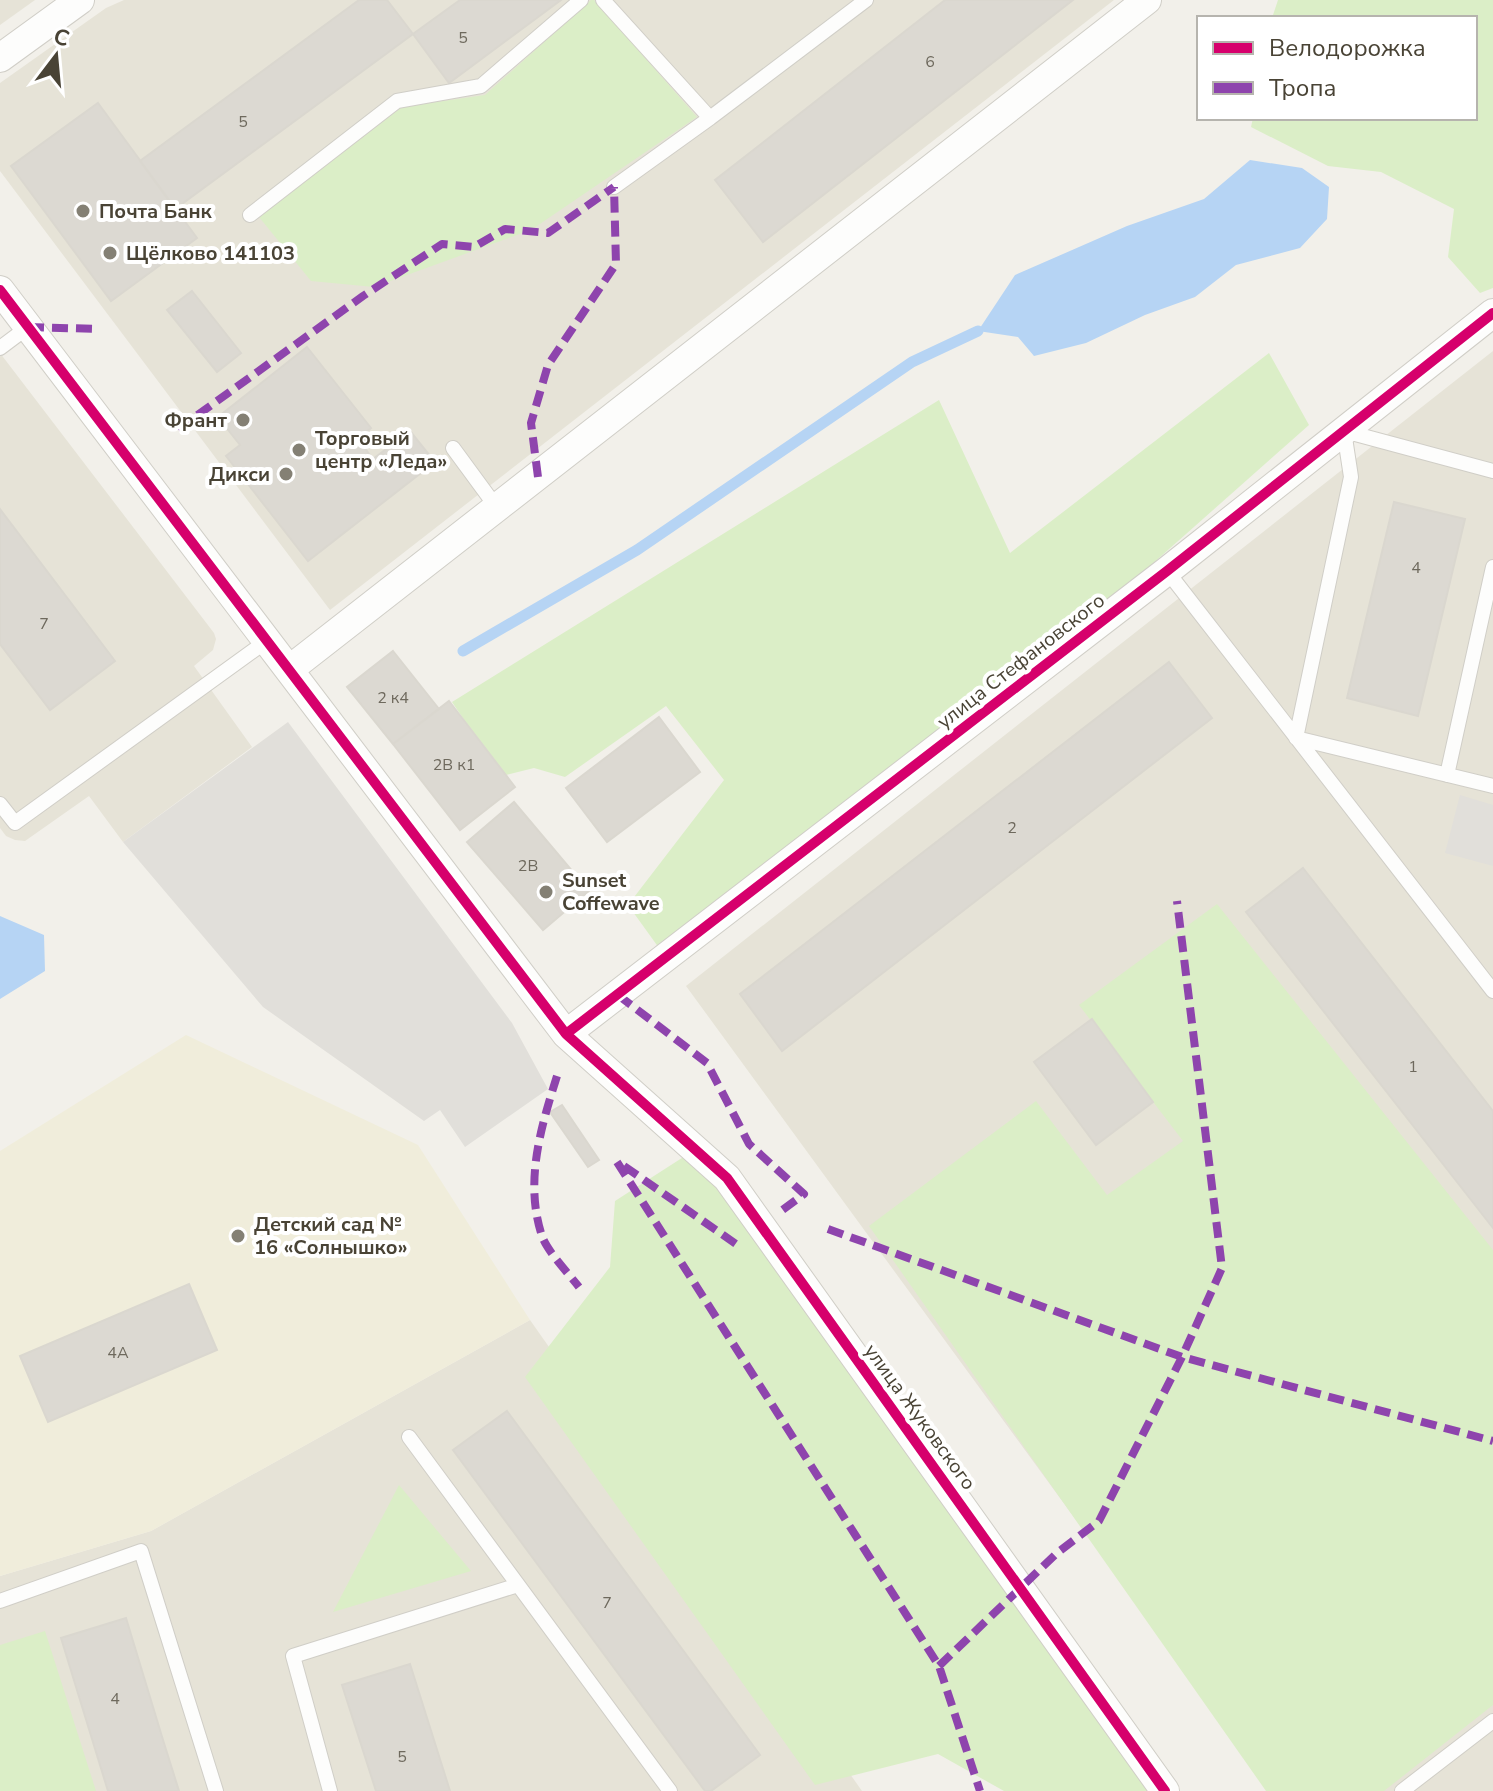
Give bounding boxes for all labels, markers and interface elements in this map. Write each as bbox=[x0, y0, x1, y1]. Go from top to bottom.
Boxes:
north arrow bbox=[16, 16, 96, 96]
legend bbox=[1197, 16, 1477, 120]
text: С bbox=[50, 21, 73, 54]
house number: 5 bbox=[458, 27, 468, 49]
text: Велодорожка bbox=[1269, 32, 1426, 64]
house number: 6 bbox=[925, 51, 935, 73]
text: Тропа bbox=[1269, 72, 1336, 104]
house number: 5 bbox=[238, 111, 248, 133]
place label: Почта Банк bbox=[99, 198, 213, 225]
marker: Почта Банк bbox=[74, 202, 92, 220]
place label: Щёлково 141103 bbox=[126, 240, 295, 267]
marker: Щёлково 141103 bbox=[101, 244, 119, 262]
place label: Франт bbox=[164, 407, 228, 434]
marker: Франт bbox=[234, 411, 252, 429]
place label: Торговый центр «Леда» bbox=[315, 425, 447, 475]
marker: Торговый центр «Леда» bbox=[290, 441, 308, 459]
place label: Дикси bbox=[209, 461, 270, 488]
marker: Дикси bbox=[277, 465, 295, 483]
house number: 4 bbox=[1411, 557, 1421, 579]
street label: улица Стефановского bbox=[931, 587, 1111, 735]
house number: 7 bbox=[39, 613, 49, 635]
house number: 2 к4 bbox=[377, 687, 409, 709]
house number: 2В к1 bbox=[433, 754, 475, 776]
house number: 2 bbox=[1007, 817, 1017, 839]
house number: 2В bbox=[518, 855, 538, 877]
place label: Sunset Coffewave bbox=[562, 867, 660, 917]
marker: Sunset Coffewave bbox=[537, 883, 555, 901]
house number: 1 bbox=[1408, 1056, 1418, 1078]
place label: Детский сад № 16 «Солнышко» bbox=[254, 1211, 408, 1261]
marker: Детский сад № 16 «Солнышко» bbox=[229, 1227, 247, 1245]
street label: улица Жуковского bbox=[858, 1339, 982, 1495]
house number: 4А bbox=[107, 1342, 129, 1364]
house number: 7 bbox=[602, 1592, 612, 1614]
house number: 4 bbox=[110, 1688, 120, 1710]
house number: 5 bbox=[397, 1746, 407, 1768]

